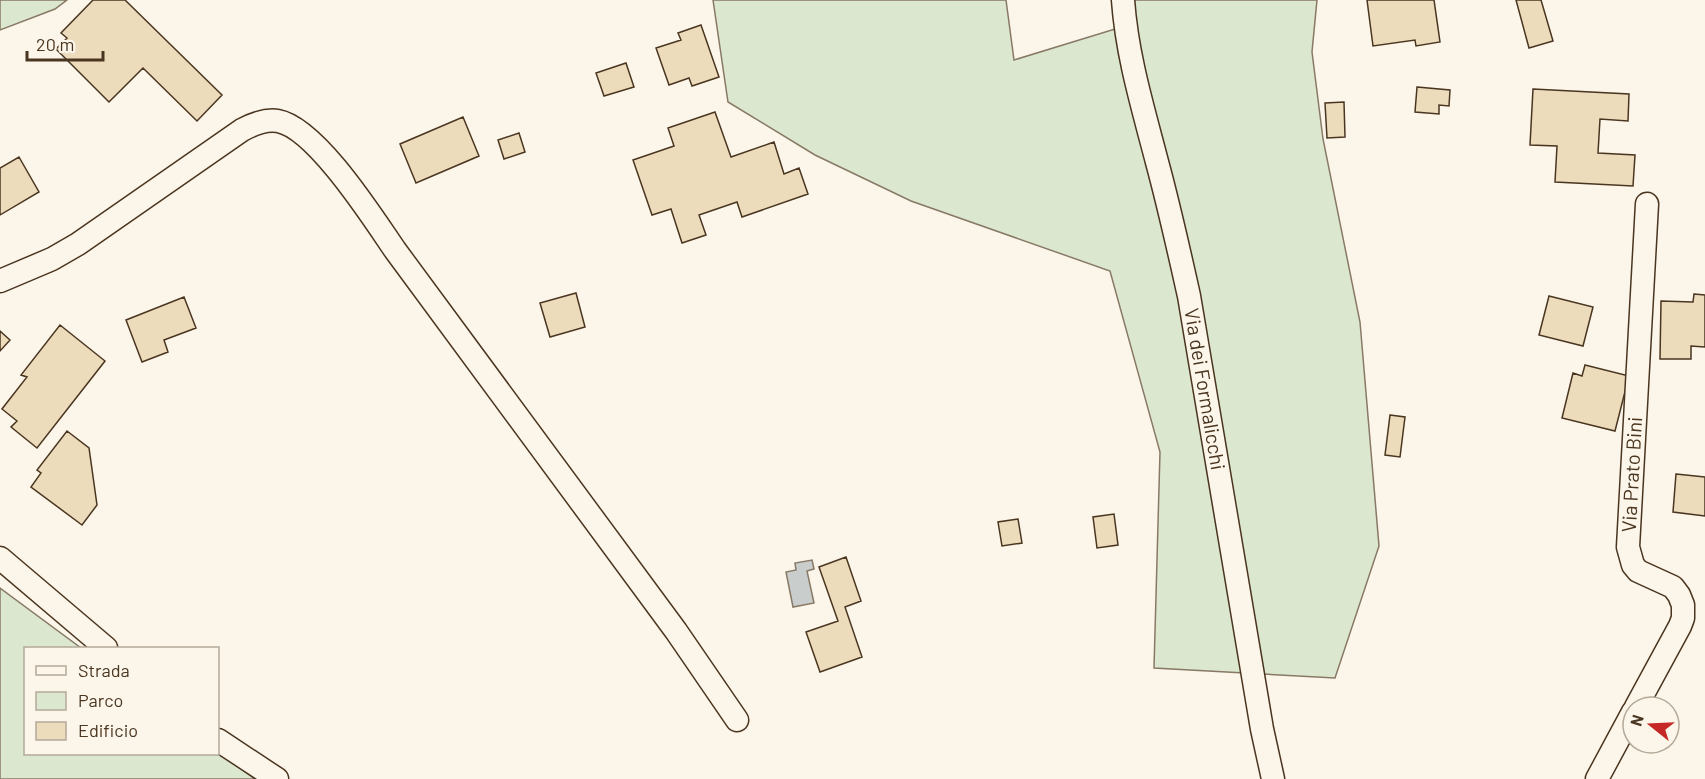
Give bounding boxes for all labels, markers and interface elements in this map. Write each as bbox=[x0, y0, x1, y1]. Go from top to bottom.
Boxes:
scale bar bbox=[27, 24, 104, 62]
text: 20 m bbox=[36, 33, 74, 55]
street label: Via dei Formalicchi bbox=[1180, 306, 1231, 472]
street label: Via Prato Bini bbox=[1616, 416, 1646, 533]
legend bbox=[24, 647, 219, 755]
text: Strada bbox=[78, 659, 130, 681]
text: Parco bbox=[78, 689, 123, 711]
north arrow bbox=[1621, 695, 1681, 755]
text: N bbox=[1626, 712, 1647, 728]
text: Edificio bbox=[78, 719, 138, 741]

